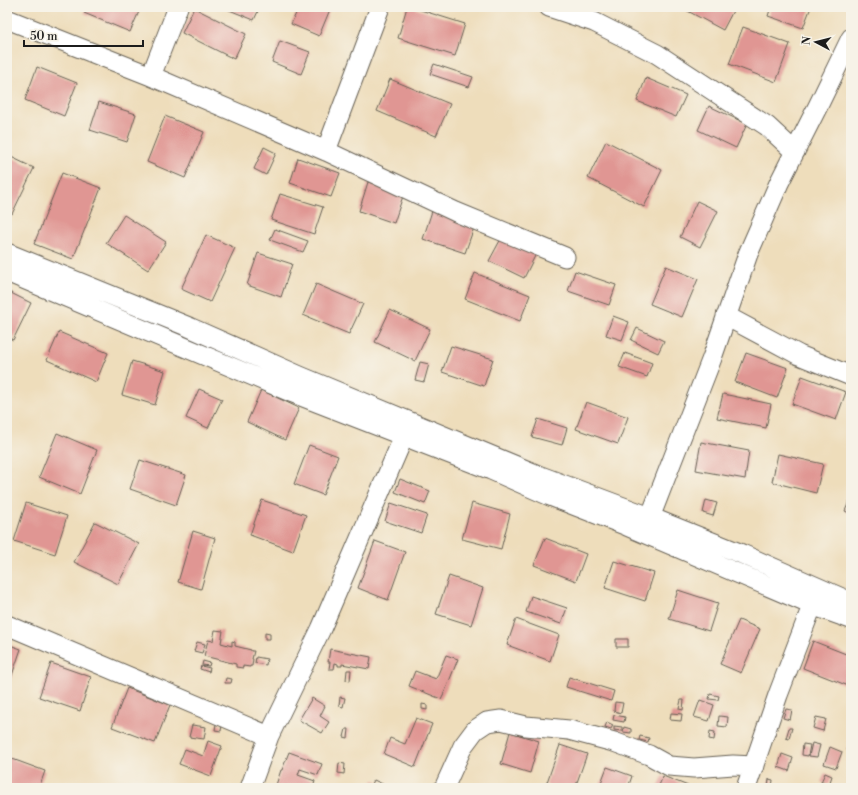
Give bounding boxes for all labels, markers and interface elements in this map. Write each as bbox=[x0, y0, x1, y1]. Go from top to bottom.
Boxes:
scale bar bbox=[24, 22, 143, 48]
north arrow bbox=[796, 22, 836, 62]
text: 50 m bbox=[30, 29, 58, 44]
text: N bbox=[800, 35, 815, 46]

